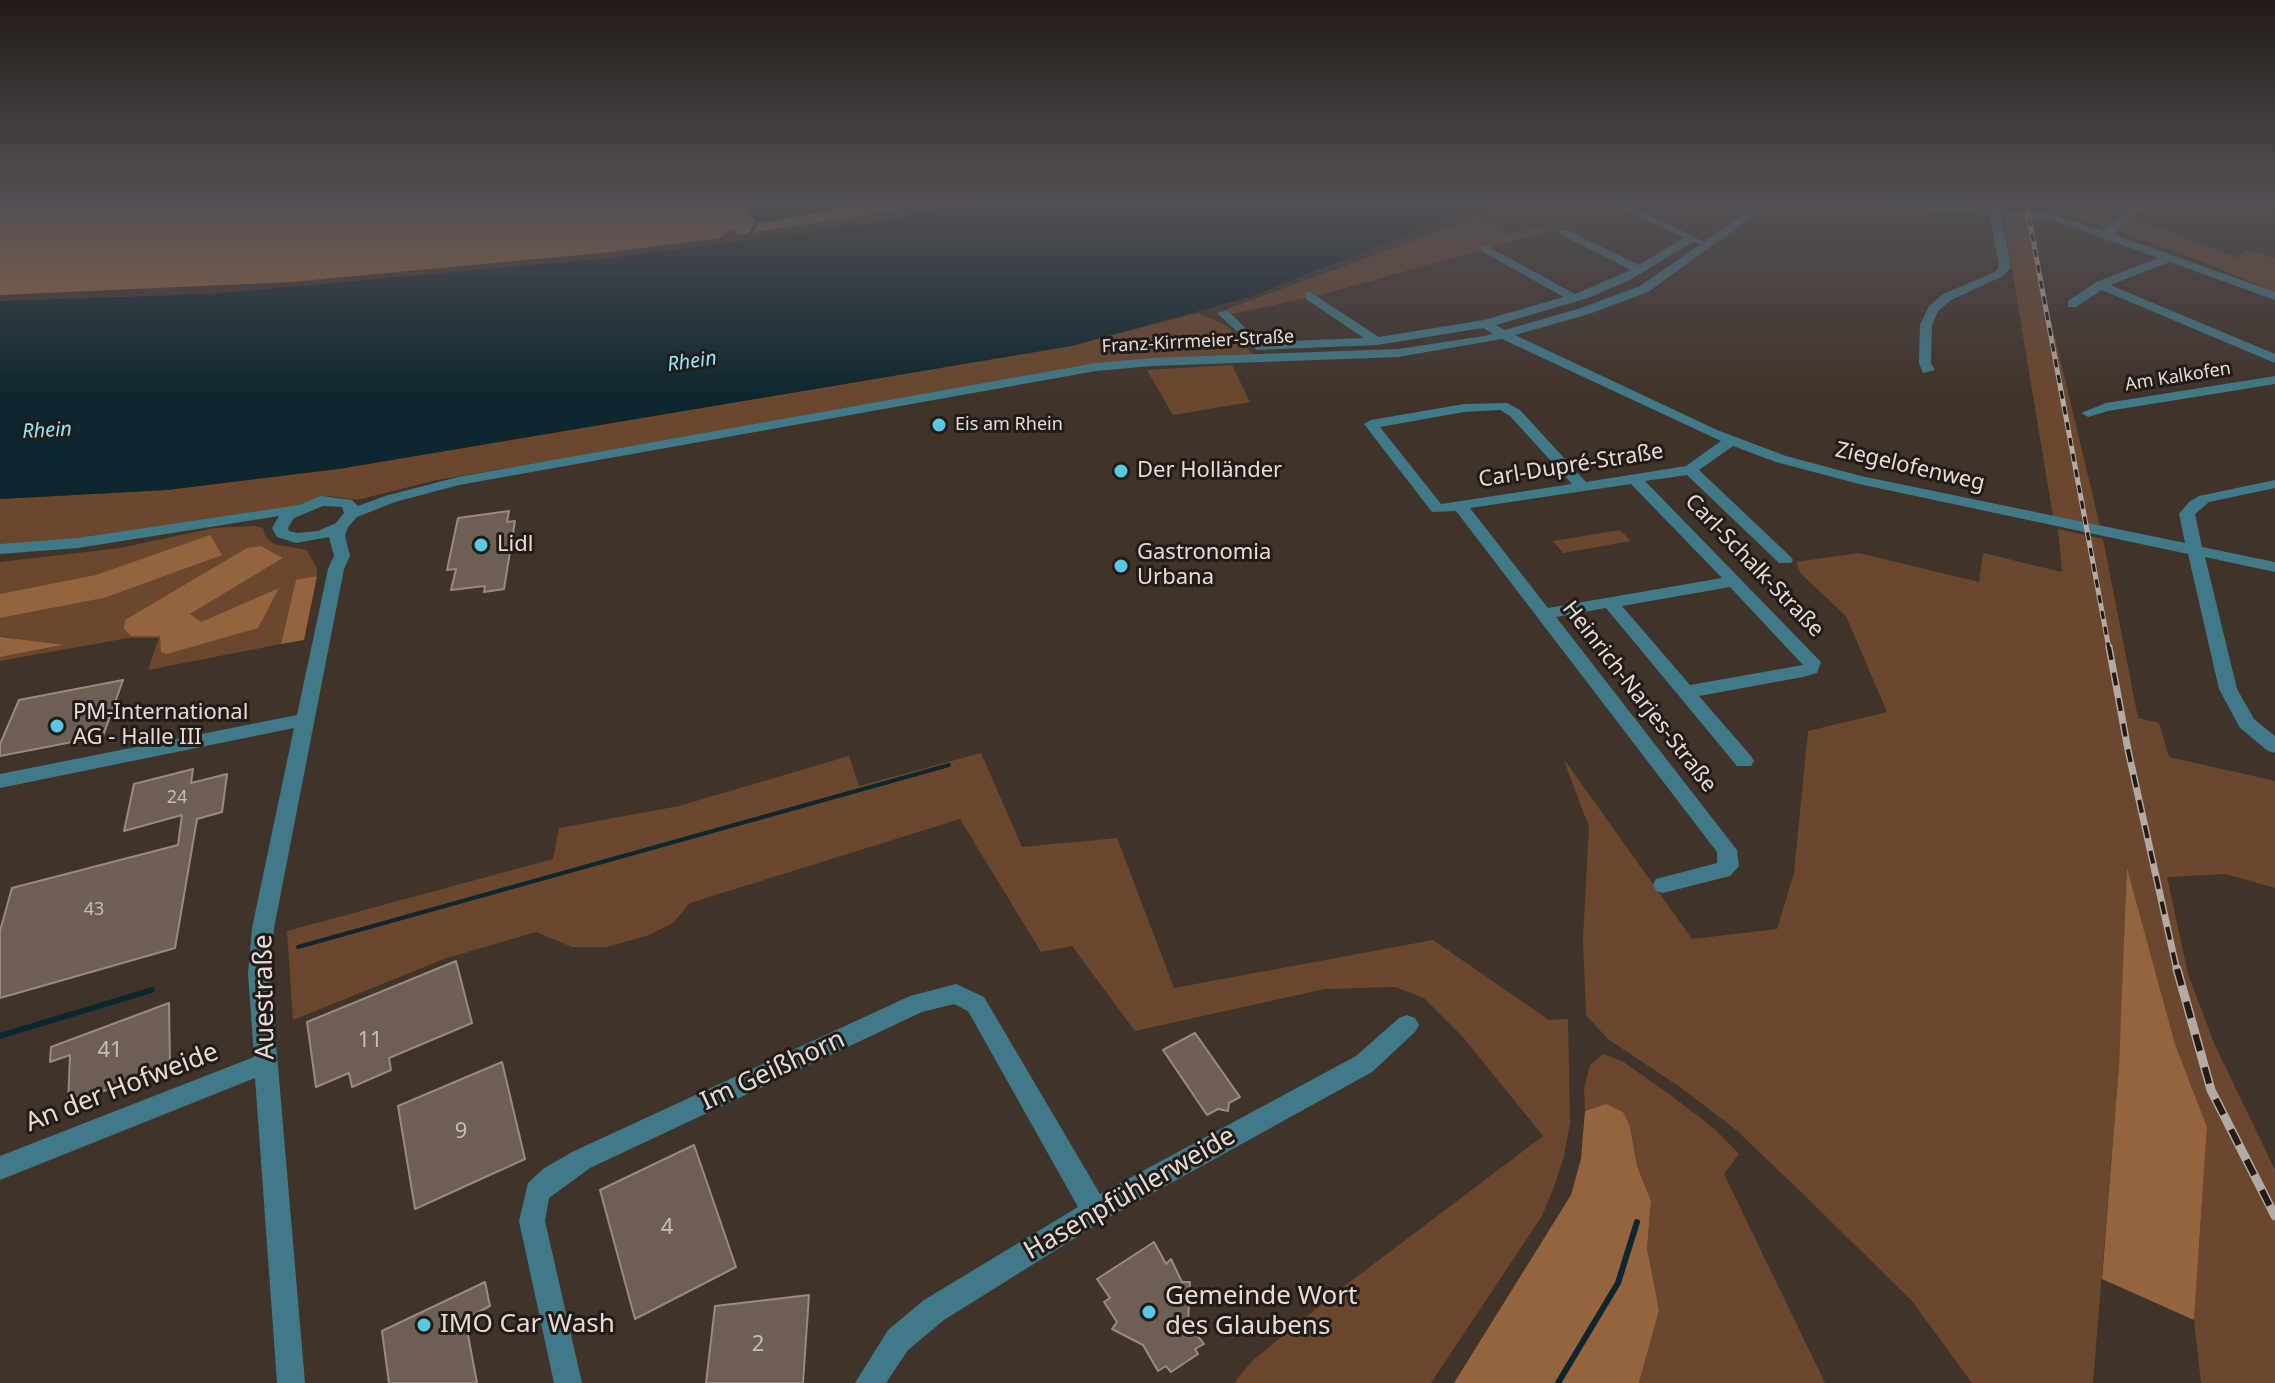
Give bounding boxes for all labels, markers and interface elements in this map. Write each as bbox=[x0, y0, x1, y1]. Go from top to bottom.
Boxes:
street label: Franz-Kirrmeier-Straße bbox=[1101, 326, 1295, 358]
water label: Rhein bbox=[666, 347, 718, 377]
street label: Am Kalkofen bbox=[2124, 358, 2232, 396]
place label: Eis am Rhein bbox=[955, 414, 1063, 436]
marker: Eis am Rhein bbox=[930, 416, 948, 434]
water label: Rhein bbox=[22, 418, 72, 444]
street label: Ziegelofenweg bbox=[1833, 437, 1987, 497]
street label: Carl-Dupré-Straße bbox=[1477, 438, 1665, 494]
place label: Der Holländer bbox=[1137, 458, 1282, 484]
marker: Der Holländer bbox=[1112, 462, 1130, 480]
street label: Carl-Schalk-Straße bbox=[1679, 489, 1829, 643]
place label: Lidl bbox=[497, 532, 533, 558]
marker: Lidl bbox=[472, 536, 490, 554]
place label: Gastronomia Urbana bbox=[1137, 540, 1271, 592]
marker: Gastronomia Urbana bbox=[1112, 557, 1130, 575]
street label: Heinrich-Narjes-Straße bbox=[1556, 596, 1722, 798]
place label: PM-International AG - Halle III bbox=[73, 700, 248, 752]
marker: PM-International AG - Halle III bbox=[48, 717, 66, 735]
house number: 24 bbox=[167, 787, 187, 809]
house number: 43 bbox=[84, 899, 104, 921]
street label: Auestraße bbox=[248, 934, 282, 1060]
street label: Im Geißhorn bbox=[696, 1024, 850, 1118]
house number: 11 bbox=[357, 1028, 383, 1054]
street label: An der Hofweide bbox=[21, 1037, 223, 1139]
house number: 41 bbox=[97, 1038, 123, 1064]
house number: 9 bbox=[455, 1119, 467, 1145]
street label: Hasenpfühlerweide bbox=[1019, 1121, 1241, 1267]
house number: 4 bbox=[661, 1215, 673, 1241]
place label: Gemeinde Wort des Glaubens bbox=[1165, 1281, 1357, 1342]
marker: Gemeinde Wort des Glaubens bbox=[1140, 1303, 1158, 1321]
place label: IMO Car Wash bbox=[440, 1309, 615, 1341]
marker: IMO Car Wash bbox=[415, 1316, 433, 1334]
house number: 2 bbox=[752, 1332, 764, 1358]

